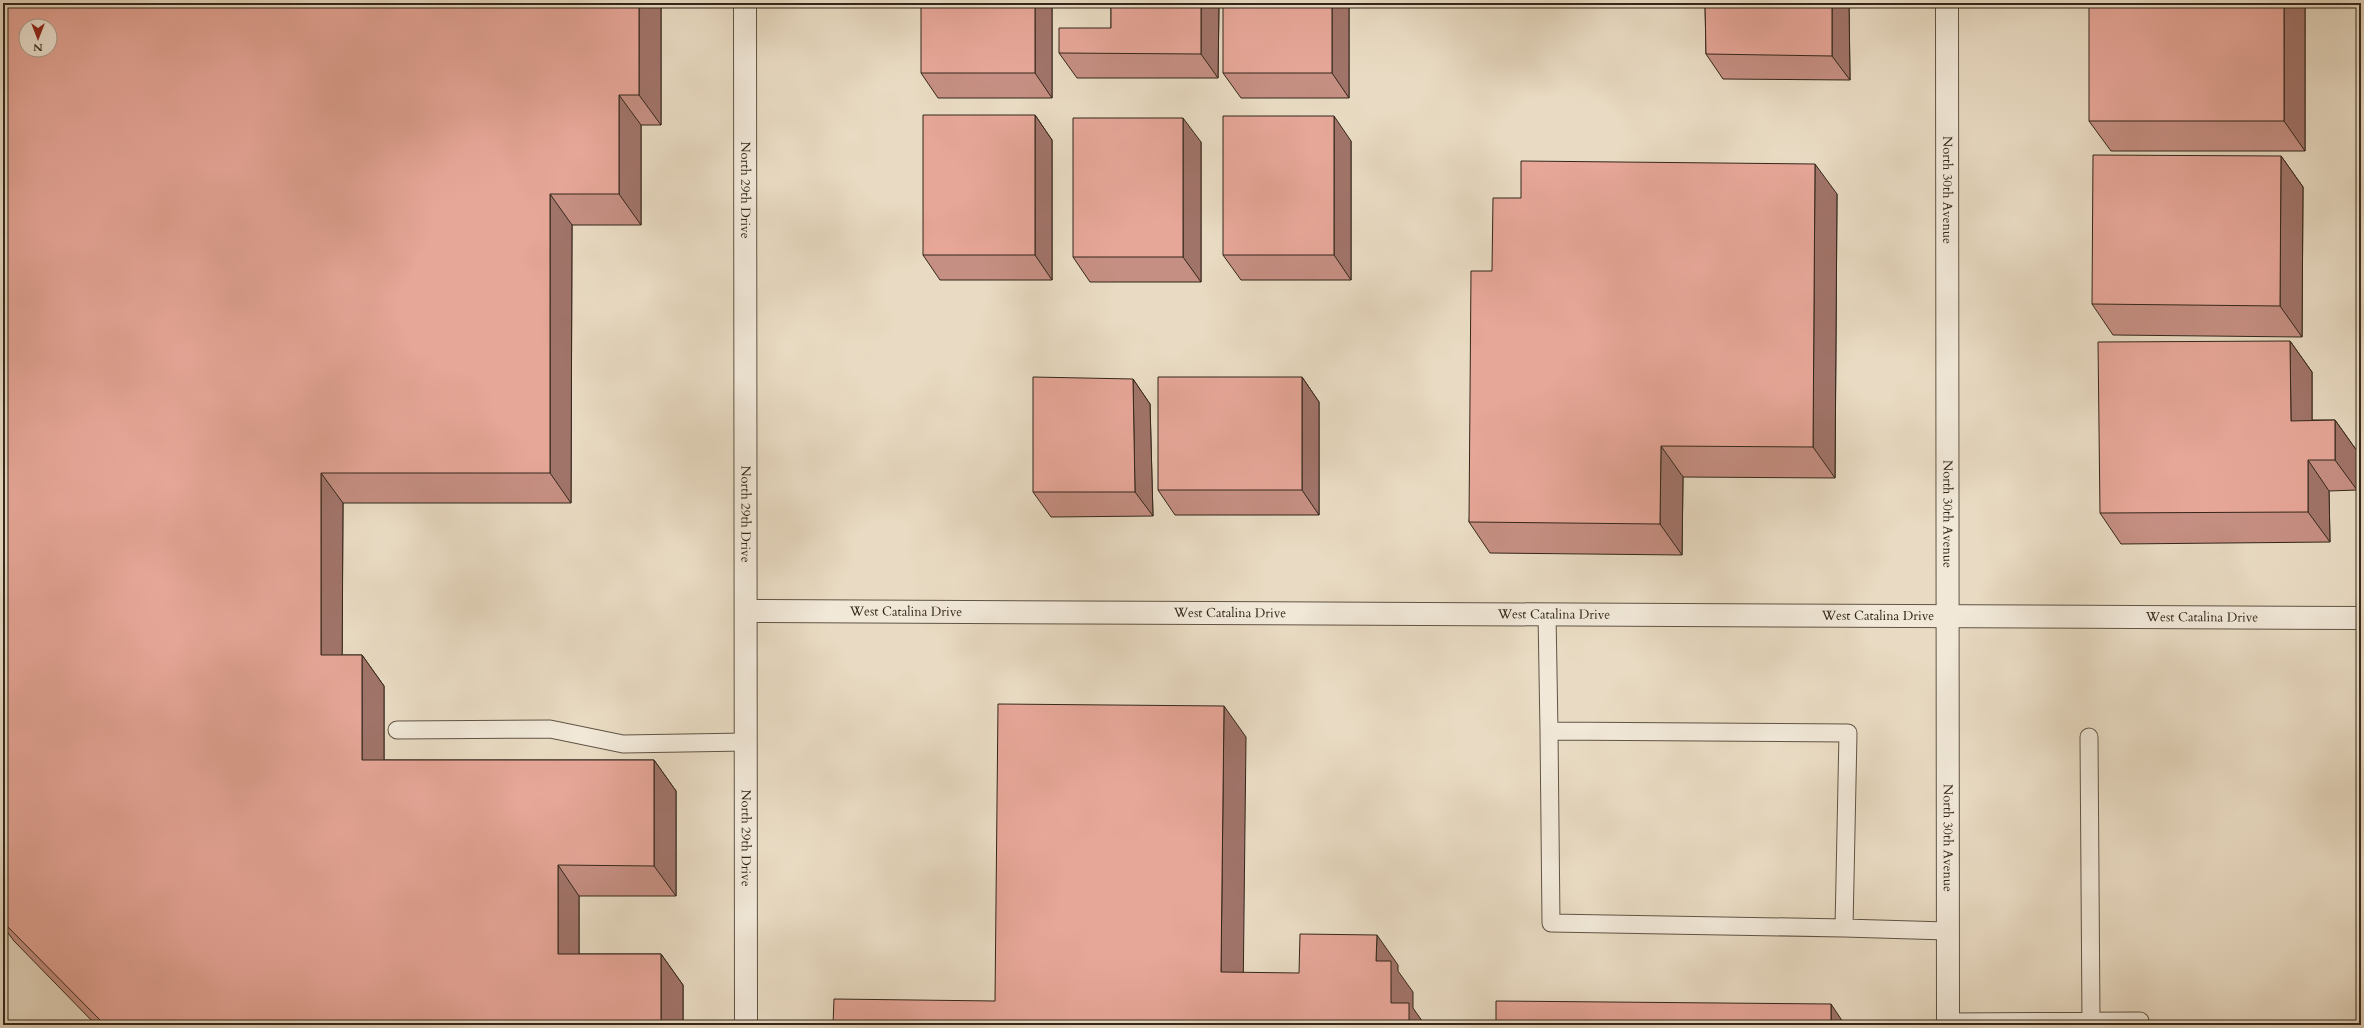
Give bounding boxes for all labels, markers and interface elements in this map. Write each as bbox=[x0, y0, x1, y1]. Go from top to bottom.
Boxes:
north arrow bbox=[18, 18, 58, 58]
text: N bbox=[33, 40, 43, 55]
street label: North 30th Avenue bbox=[1938, 136, 1956, 244]
street label: North 29th Drive bbox=[736, 141, 754, 239]
street label: North 30th Avenue bbox=[1938, 460, 1957, 568]
street label: North 29th Drive bbox=[736, 465, 755, 563]
street label: West Catalina Drive bbox=[849, 602, 962, 621]
street label: West Catalina Drive bbox=[1173, 604, 1286, 622]
street label: West Catalina Drive bbox=[1497, 605, 1610, 624]
street label: West Catalina Drive bbox=[1821, 607, 1934, 625]
street label: West Catalina Drive bbox=[2145, 608, 2258, 627]
street label: North 30th Avenue bbox=[1939, 784, 1957, 892]
street label: North 29th Drive bbox=[737, 789, 755, 887]

